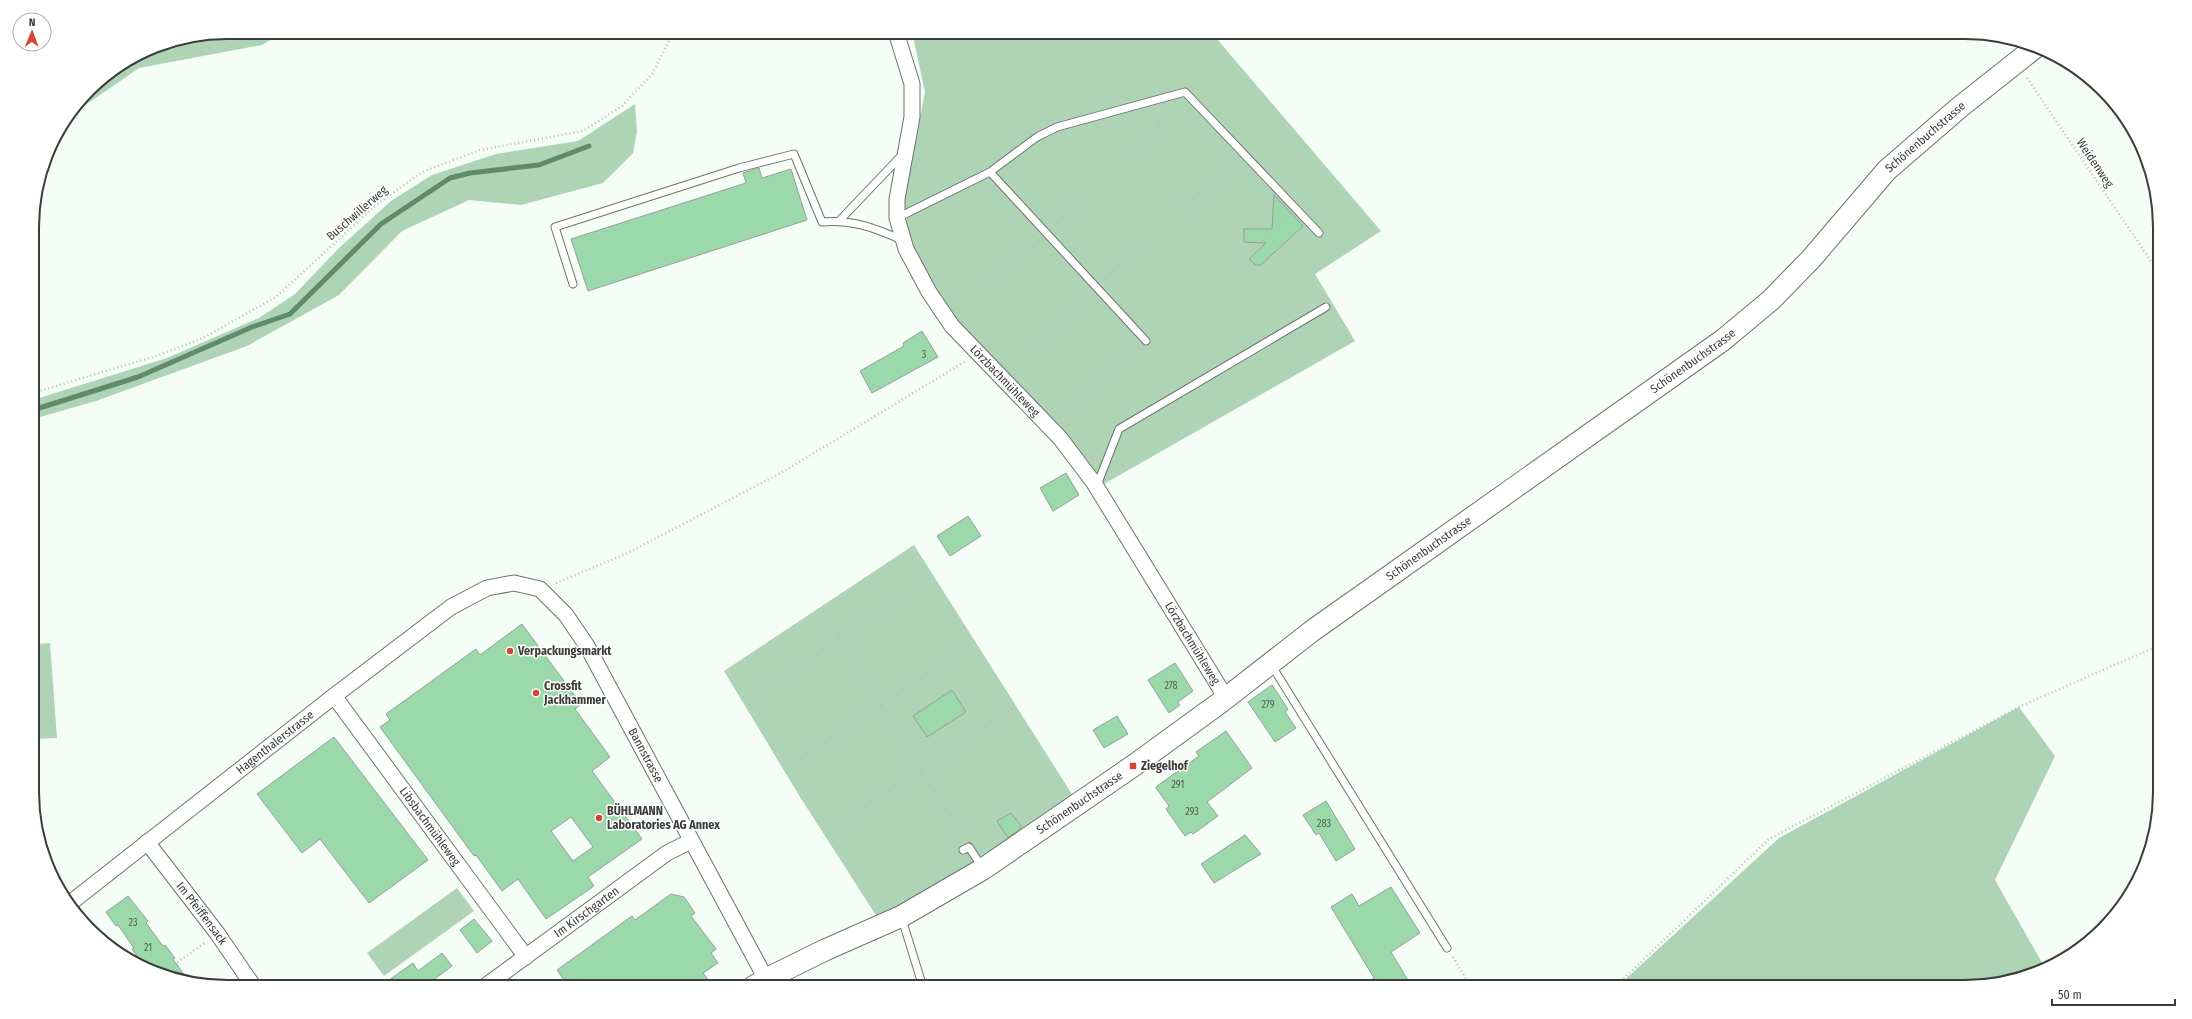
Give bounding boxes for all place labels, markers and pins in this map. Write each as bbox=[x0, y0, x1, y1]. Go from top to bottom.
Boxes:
place label: Verpackungsmarkt bbox=[517, 644, 612, 658]
marker: Verpackungsmarkt bbox=[505, 646, 515, 656]
place label: Crossfit Jackhammer bbox=[543, 679, 606, 707]
marker: Crossfit Jackhammer bbox=[531, 688, 541, 698]
place label: Ziegelhof bbox=[1141, 759, 1189, 773]
marker: Ziegelhof bbox=[1128, 761, 1138, 771]
place label: BÜHLMANN Laboratories AG Annex bbox=[607, 803, 720, 832]
marker: BÜHLMANN Laboratories AG Annex bbox=[594, 813, 604, 823]

